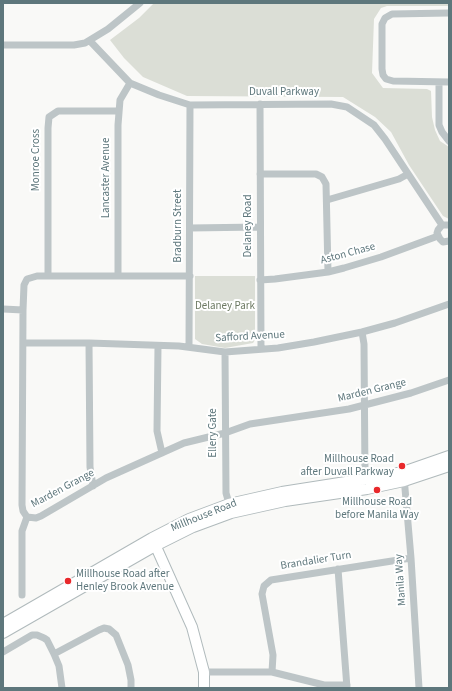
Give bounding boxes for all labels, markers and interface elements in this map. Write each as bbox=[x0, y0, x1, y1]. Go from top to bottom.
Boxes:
street label: Duvall Parkway bbox=[249, 86, 319, 100]
street label: Monroe Cross bbox=[30, 129, 44, 191]
street label: Lancaster Avenue bbox=[100, 138, 114, 218]
street label: Bradburn Street bbox=[172, 189, 186, 263]
street label: Delaney Road bbox=[242, 194, 256, 258]
street label: Aston Chase bbox=[319, 240, 377, 268]
park label: Delaney Park bbox=[195, 300, 255, 314]
street label: Safford Avenue bbox=[215, 329, 285, 345]
street label: Marden Grange bbox=[337, 376, 407, 406]
street label: Ellery Gate bbox=[207, 408, 221, 458]
place label: Millhouse Road after Duvall Parkway bbox=[301, 453, 394, 479]
marker: Millhouse Road after Duvall Parkway bbox=[397, 461, 407, 471]
street label: Marden Grange bbox=[29, 467, 97, 511]
marker: Millhouse Road before Manila Way bbox=[372, 485, 382, 495]
place label: Millhouse Road before Manila Way bbox=[335, 496, 419, 522]
street label: Millhouse Road bbox=[169, 497, 239, 535]
street label: Brandalier Turn bbox=[280, 549, 352, 573]
street label: Manila Way bbox=[393, 554, 409, 606]
place label: Millhouse Road after Henley Brook Avenue bbox=[76, 568, 174, 594]
marker: Millhouse Road after Henley Brook Avenue bbox=[63, 576, 73, 586]

